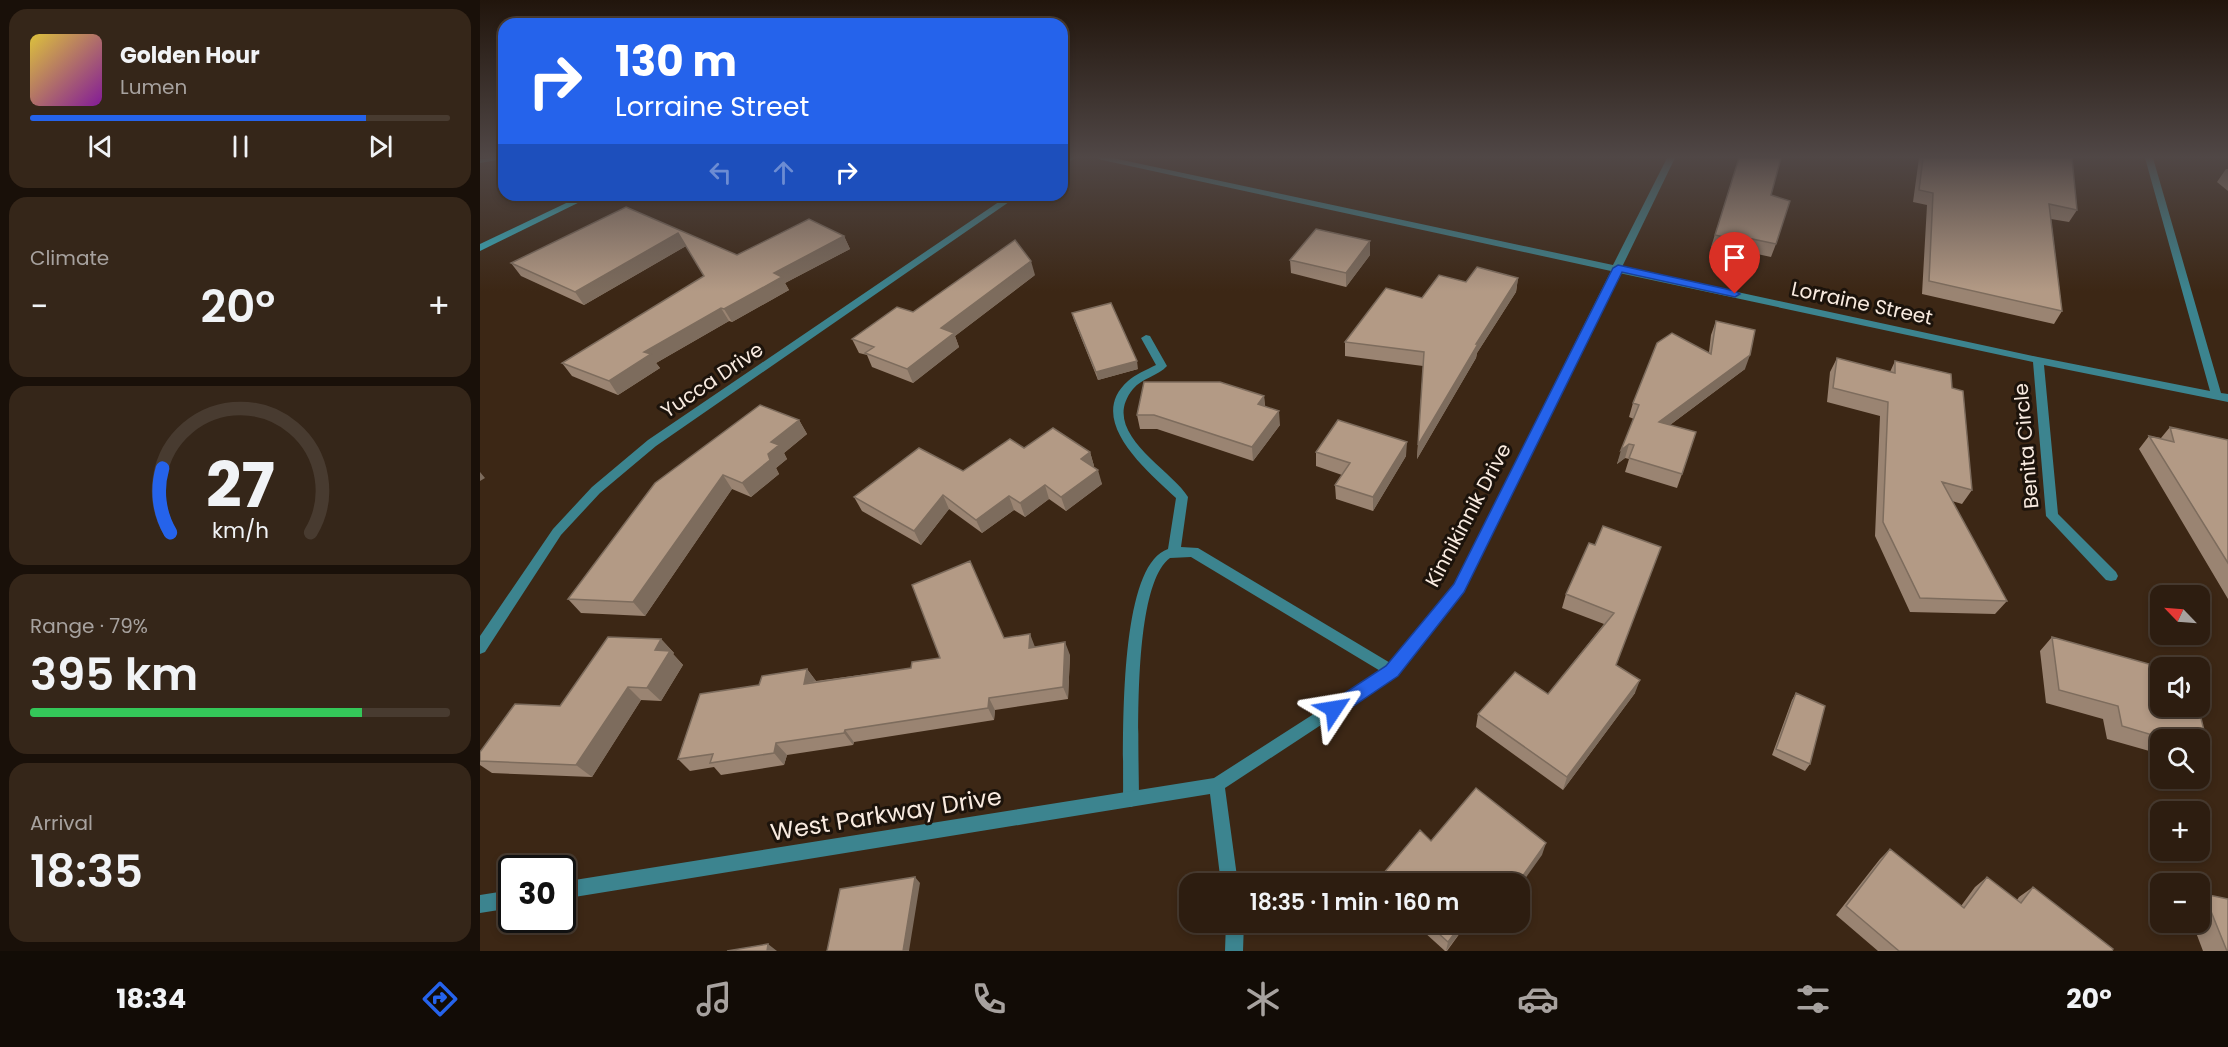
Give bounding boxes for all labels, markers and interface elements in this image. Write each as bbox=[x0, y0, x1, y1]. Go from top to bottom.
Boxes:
text: 130 m bbox=[615, 32, 737, 91]
text: Golden Hour bbox=[120, 40, 260, 71]
icon: right bbox=[516, 42, 594, 120]
text: Lumen bbox=[120, 73, 187, 101]
text: Lorraine Street bbox=[615, 88, 809, 125]
icon: previous bbox=[84, 130, 117, 163]
icon: pause bbox=[224, 130, 257, 163]
icon: next bbox=[364, 130, 397, 163]
icon: left bbox=[704, 156, 737, 189]
icon: ahead bbox=[767, 156, 800, 189]
icon: right bbox=[830, 156, 863, 189]
pin bbox=[1709, 232, 1760, 294]
icon: arrive bbox=[1718, 241, 1751, 274]
text: Climate bbox=[30, 244, 109, 272]
street label: Lorraine Street bbox=[1789, 274, 1935, 332]
text: 20° bbox=[200, 275, 275, 338]
text: − bbox=[30, 283, 48, 330]
text: + bbox=[427, 283, 450, 330]
street label: Yucca Drive bbox=[655, 335, 769, 425]
street label: Benita Circle bbox=[2007, 382, 2045, 510]
street label: Kinnikinnik Drive bbox=[1418, 438, 1518, 592]
text: 27 bbox=[205, 441, 275, 529]
text: km/h bbox=[211, 515, 269, 546]
north arrow bbox=[2150, 585, 2210, 645]
map controls bbox=[2150, 585, 2210, 933]
text: Range · 79% bbox=[30, 612, 148, 640]
text: 395 km bbox=[30, 643, 198, 706]
button: sound bbox=[2150, 657, 2210, 717]
position arrow bbox=[1302, 677, 1366, 741]
button: search bbox=[2150, 729, 2210, 789]
street label: West Parkway Drive bbox=[768, 779, 1004, 849]
button: + bbox=[2150, 801, 2210, 861]
text: Arrival bbox=[30, 809, 93, 837]
text: 18:35 bbox=[30, 840, 143, 903]
speed limit sign: 30 bbox=[498, 855, 576, 933]
button: − bbox=[2150, 873, 2210, 933]
text: 18:35 · 1 min · 160 m bbox=[1250, 887, 1459, 918]
icon: directions bbox=[419, 978, 461, 1020]
icon: music bbox=[693, 978, 735, 1020]
icon: phone bbox=[968, 978, 1010, 1020]
icon: climate bbox=[1242, 978, 1284, 1020]
icon: car bbox=[1517, 978, 1559, 1020]
icon: filters bbox=[1792, 978, 1834, 1020]
text: 18:34 bbox=[116, 980, 186, 1017]
text: 20° bbox=[2066, 980, 2112, 1017]

